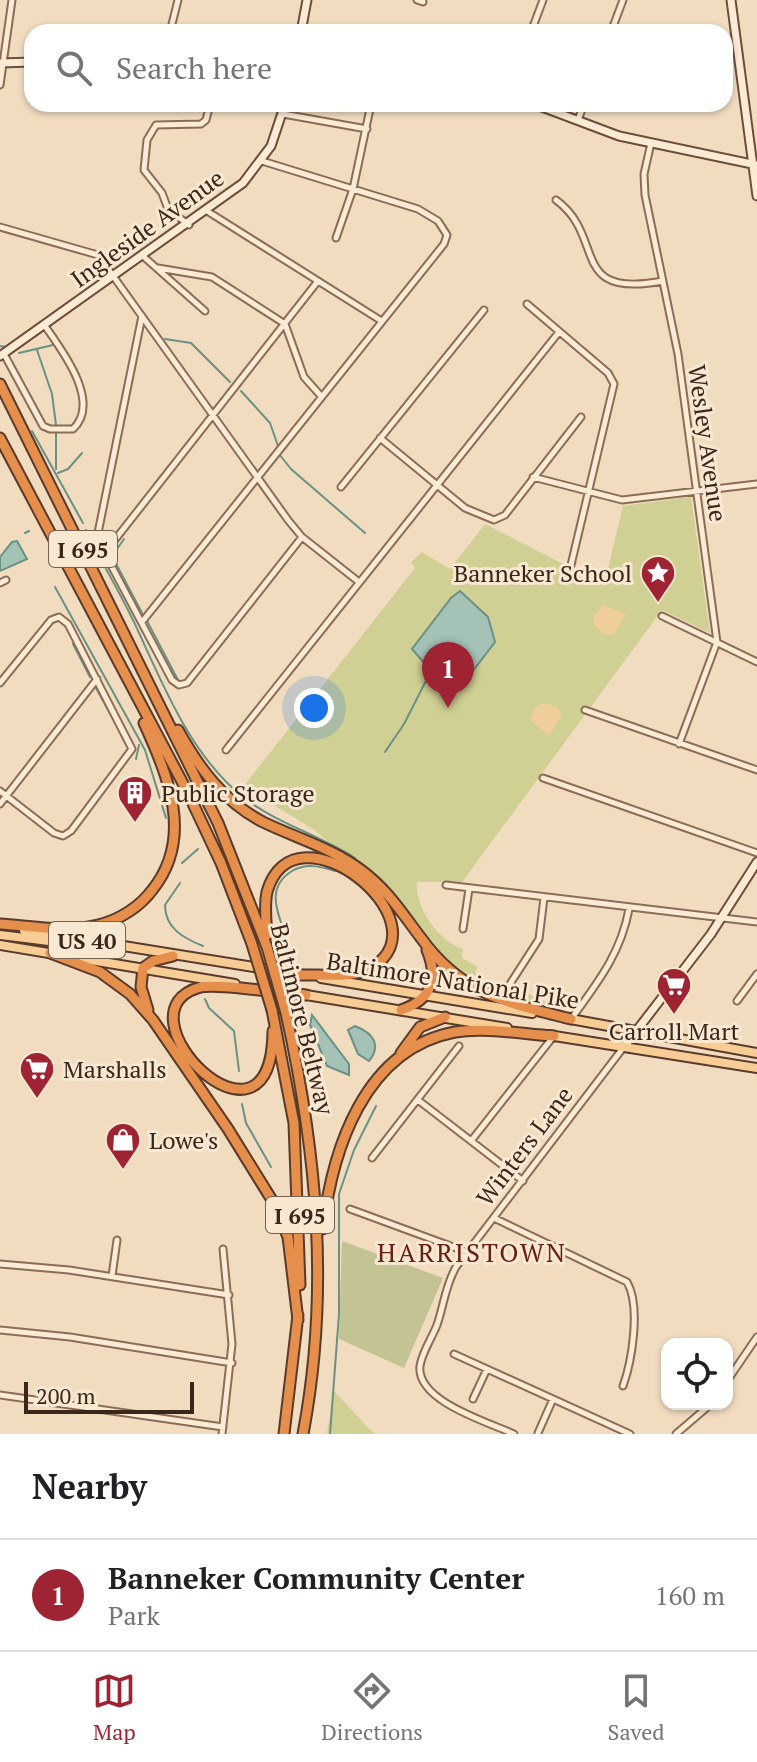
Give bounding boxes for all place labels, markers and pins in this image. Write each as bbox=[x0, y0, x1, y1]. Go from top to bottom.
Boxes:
place icon: Banneker School bbox=[639, 554, 677, 604]
place label: Banneker School bbox=[453, 557, 632, 589]
pin: 1 bbox=[422, 642, 474, 708]
building icon: Public Storage bbox=[116, 774, 154, 824]
place label: Public Storage bbox=[161, 777, 315, 809]
supermarket icon: Carroll Mart bbox=[655, 966, 693, 1016]
place label: Carroll Mart bbox=[609, 1015, 739, 1047]
supermarket icon: Marshalls bbox=[18, 1050, 56, 1100]
place label: Marshalls bbox=[63, 1053, 167, 1085]
shop icon: Lowe's bbox=[104, 1121, 142, 1171]
place label: Lowe's bbox=[149, 1124, 218, 1156]

